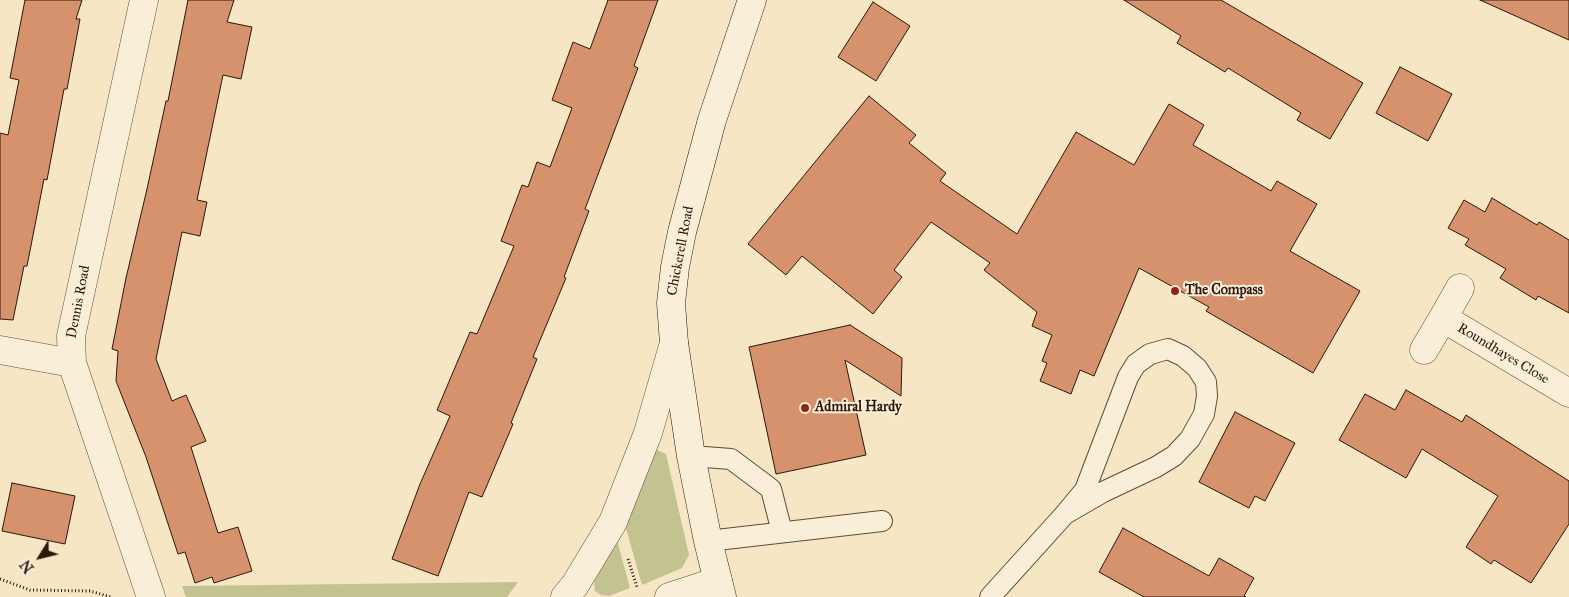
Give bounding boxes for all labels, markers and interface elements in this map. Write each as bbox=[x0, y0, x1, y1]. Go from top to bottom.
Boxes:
street label: Chickerell Road bbox=[664, 205, 698, 297]
street label: Dennis Road bbox=[64, 264, 94, 340]
place label: The Compass bbox=[1185, 283, 1263, 299]
marker: The Compass bbox=[1169, 285, 1181, 297]
street label: Roundhayes Close bbox=[1454, 320, 1552, 388]
place label: Admiral Hardy bbox=[815, 400, 902, 416]
marker: Admiral Hardy bbox=[799, 402, 811, 414]
north arrow bbox=[15, 532, 65, 582]
text: N bbox=[17, 556, 38, 576]

